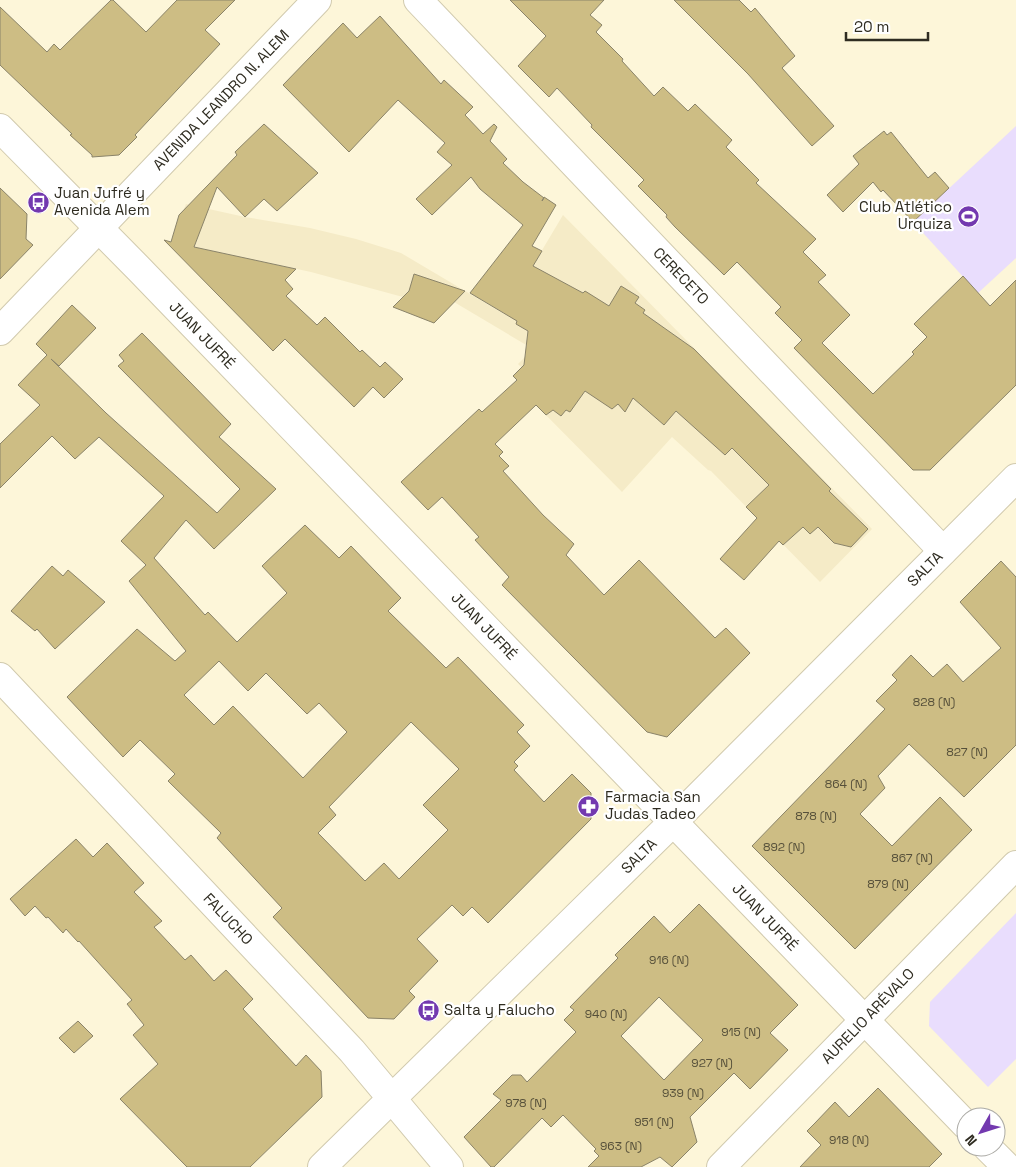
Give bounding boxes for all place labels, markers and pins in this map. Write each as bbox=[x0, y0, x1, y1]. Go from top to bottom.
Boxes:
place label: Juan Jufré y Avenida Alem bbox=[54, 183, 150, 219]
bus stop icon: Juan Jufré y Avenida Alem bbox=[26, 190, 50, 214]
place label: Club Atlético Urquiza bbox=[859, 197, 952, 233]
sports icon: Club Atlético Urquiza bbox=[956, 204, 980, 228]
place label: Farmacia San Judas Tadeo bbox=[605, 787, 701, 823]
pharmacy icon: Farmacia San Judas Tadeo bbox=[577, 794, 601, 818]
bus stop icon: Salta y Falucho bbox=[416, 998, 440, 1022]
place label: Salta y Falucho bbox=[444, 1000, 555, 1019]

